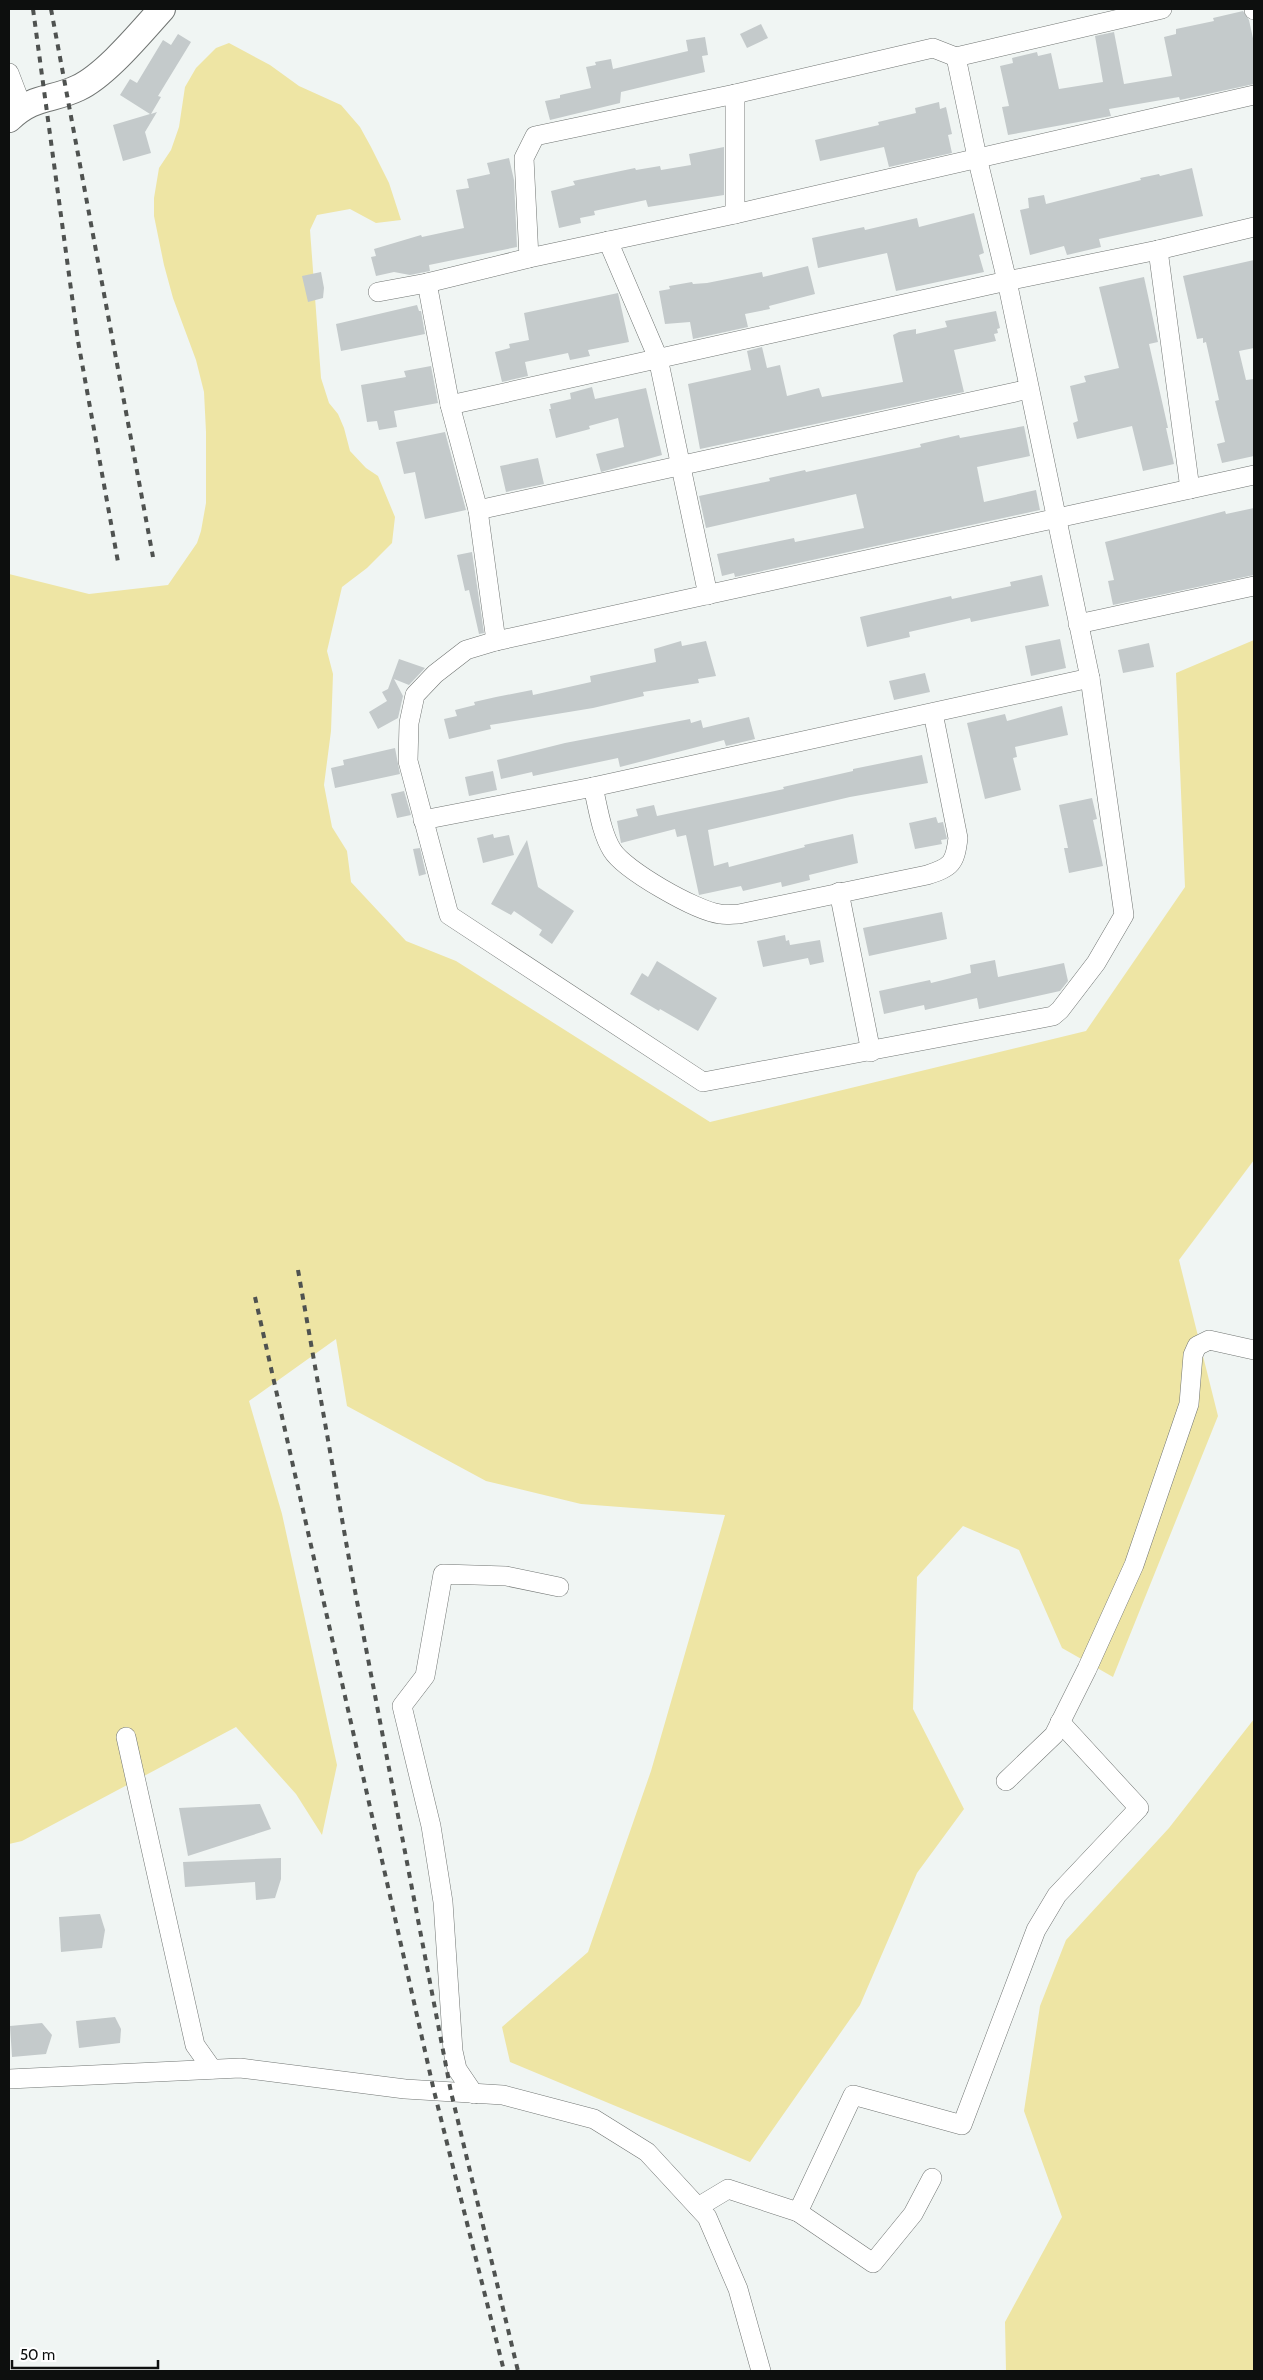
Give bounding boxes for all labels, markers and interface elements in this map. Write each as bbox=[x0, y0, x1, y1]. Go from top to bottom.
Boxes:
scale bar bbox=[12, 2338, 159, 2370]
text: 50 m bbox=[20, 2346, 55, 2364]

